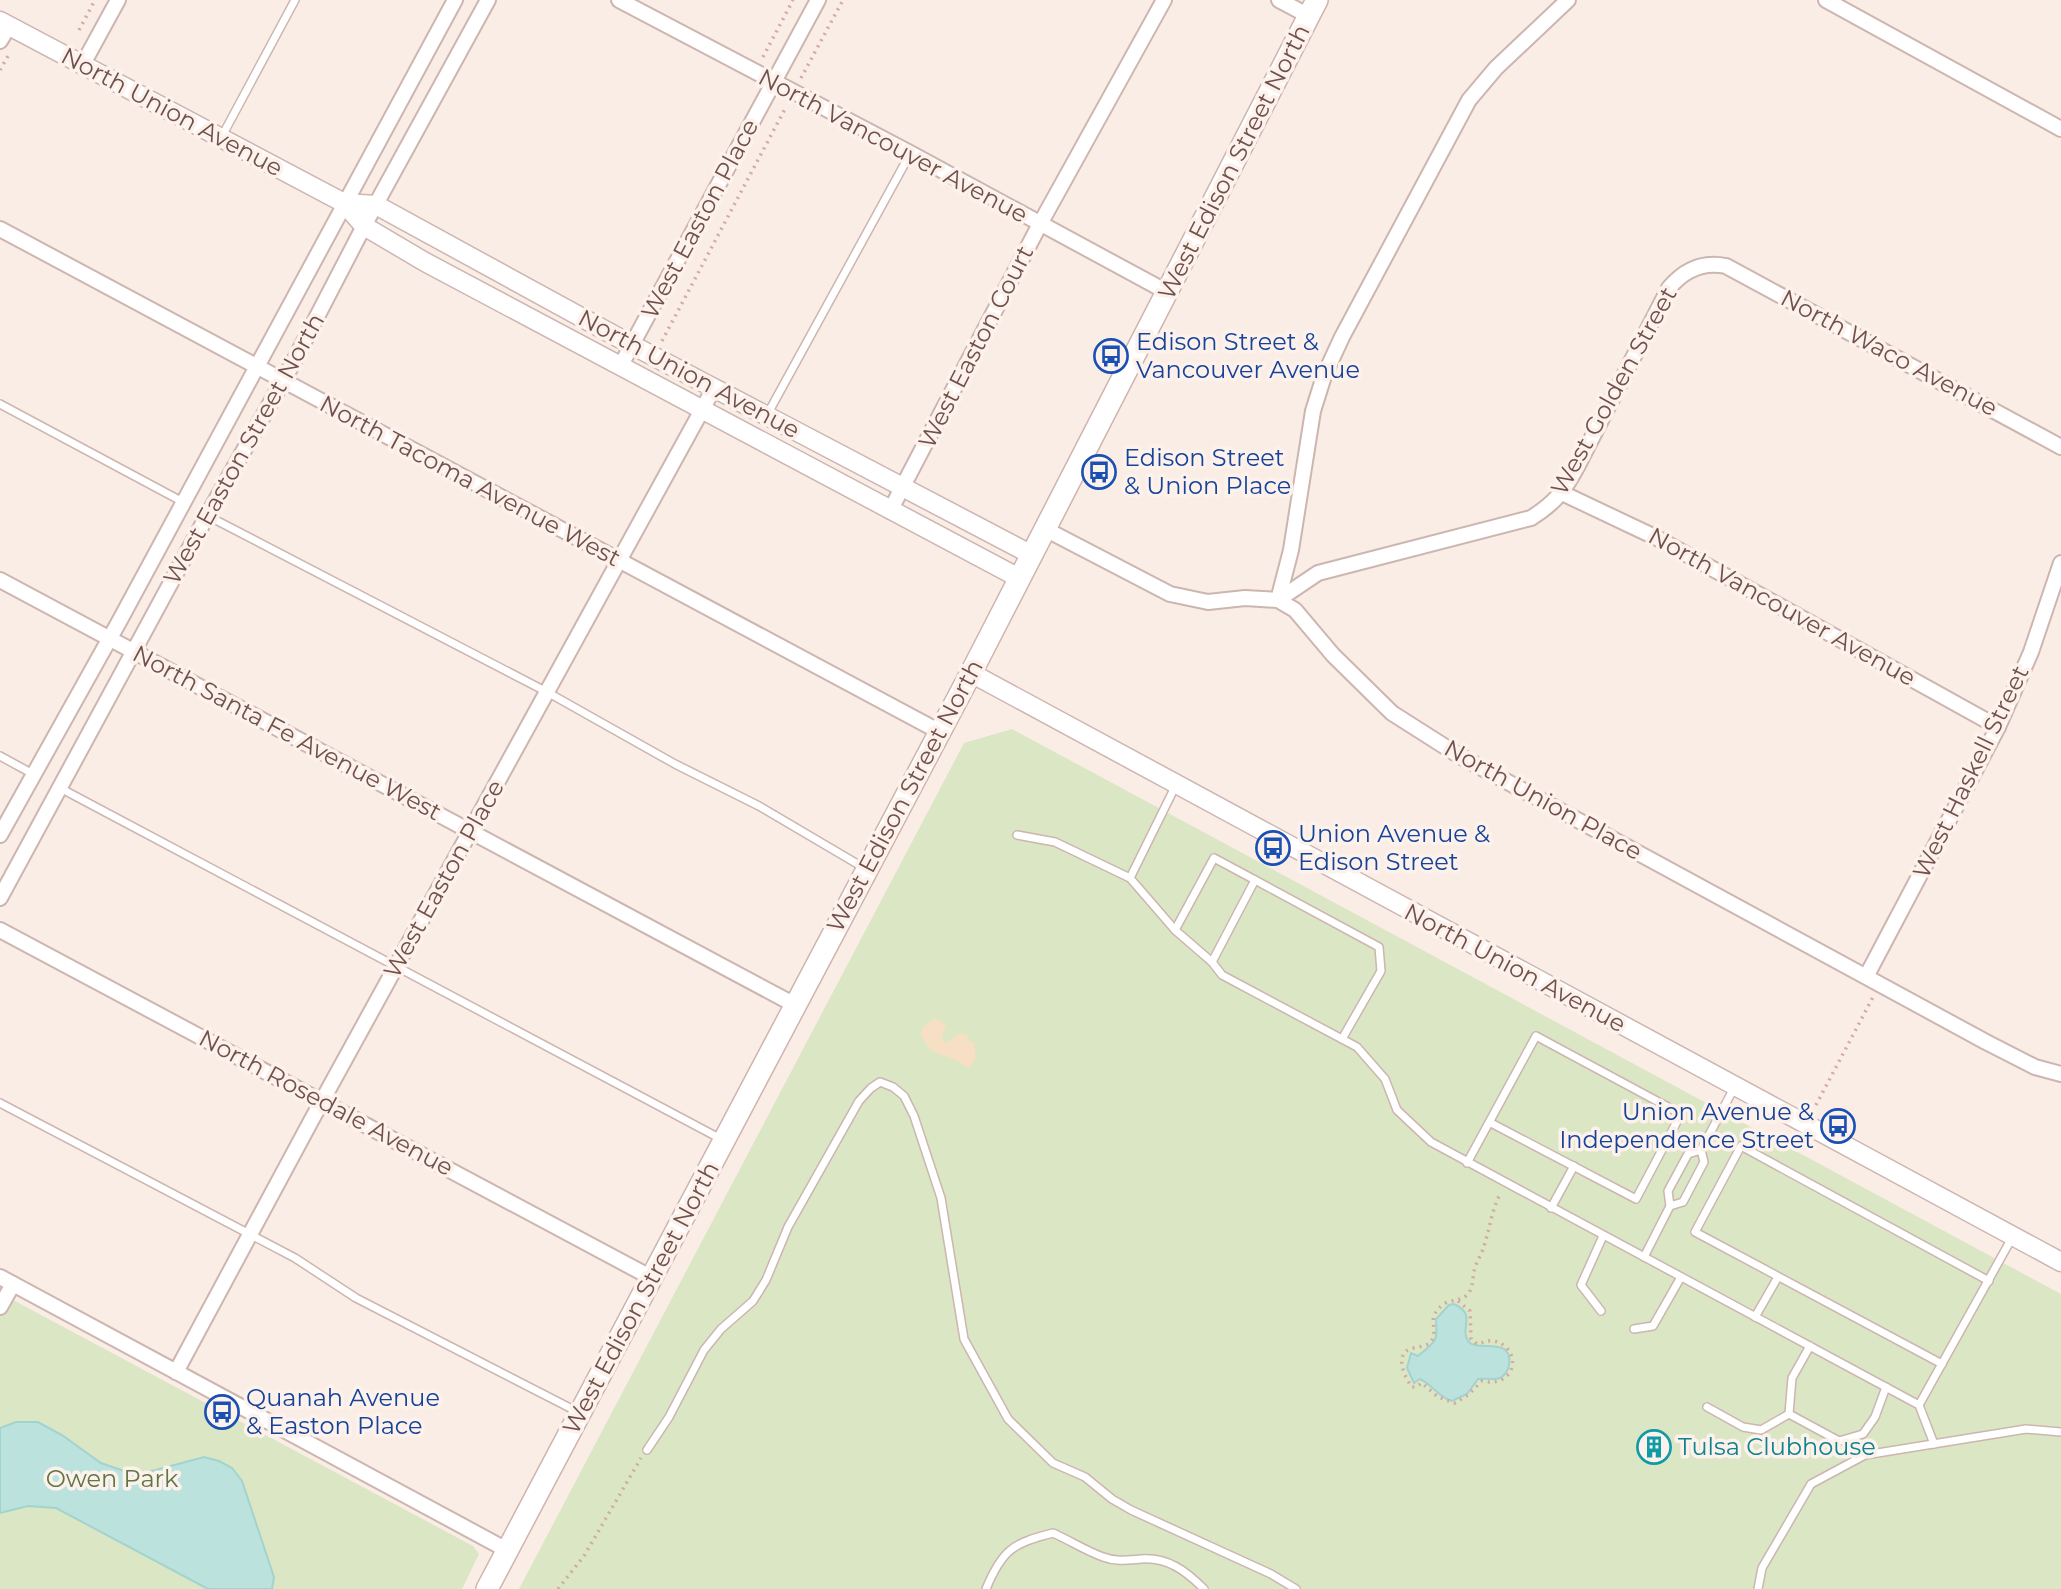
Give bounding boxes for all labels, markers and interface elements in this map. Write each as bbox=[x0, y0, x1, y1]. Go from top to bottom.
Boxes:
street label: West Edison Street North bbox=[1151, 19, 1316, 304]
street label: North Union Avenue bbox=[57, 41, 288, 182]
street label: North Vancouver Avenue bbox=[754, 62, 1033, 229]
street label: West Easton Place bbox=[635, 114, 764, 324]
street label: West Easton Court bbox=[912, 240, 1039, 453]
street label: West Golden Street bbox=[1544, 281, 1683, 500]
street label: North Waco Avenue bbox=[1776, 283, 2003, 422]
street label: North Union Avenue bbox=[574, 303, 805, 444]
street label: West Easton Street North bbox=[157, 308, 330, 589]
place label: Edison Street & Vancouver Avenue bbox=[1136, 327, 1360, 384]
bus stop icon: Edison Street & Vancouver Avenue bbox=[1092, 337, 1130, 375]
street label: North Tacoma Avenue West bbox=[315, 389, 626, 572]
place label: Edison Street & Union Place bbox=[1124, 443, 1291, 500]
bus stop icon: Edison Street & Union Place bbox=[1080, 453, 1118, 491]
street label: North Vancouver Avenue bbox=[1644, 521, 1921, 692]
street label: North Santa Fe Avenue West bbox=[128, 639, 447, 827]
street label: West Edison Street North bbox=[820, 654, 989, 937]
street label: West Haskell Street bbox=[1906, 660, 2035, 883]
street label: North Union Place bbox=[1439, 733, 1647, 866]
street label: West Easton Place bbox=[377, 775, 510, 983]
place label: Union Avenue & Edison Street bbox=[1298, 819, 1490, 876]
bus stop icon: Union Avenue & Edison Street bbox=[1254, 829, 1292, 867]
street label: North Union Avenue bbox=[1400, 897, 1631, 1038]
street label: North Rosedale Avenue bbox=[194, 1023, 458, 1182]
place label: Union Avenue & Independence Street bbox=[1559, 1097, 1814, 1154]
bus stop icon: Union Avenue & Independence Street bbox=[1819, 1107, 1857, 1145]
street label: West Edison Street North bbox=[556, 1156, 725, 1439]
place label: Quanah Avenue & Easton Place bbox=[246, 1383, 440, 1440]
bus stop icon: Quanah Avenue & Easton Place bbox=[203, 1393, 241, 1431]
building icon: Tulsa Clubhouse bbox=[1635, 1428, 1673, 1466]
place label: Tulsa Clubhouse bbox=[1678, 1432, 1876, 1461]
park label: Owen Park bbox=[46, 1464, 179, 1493]

